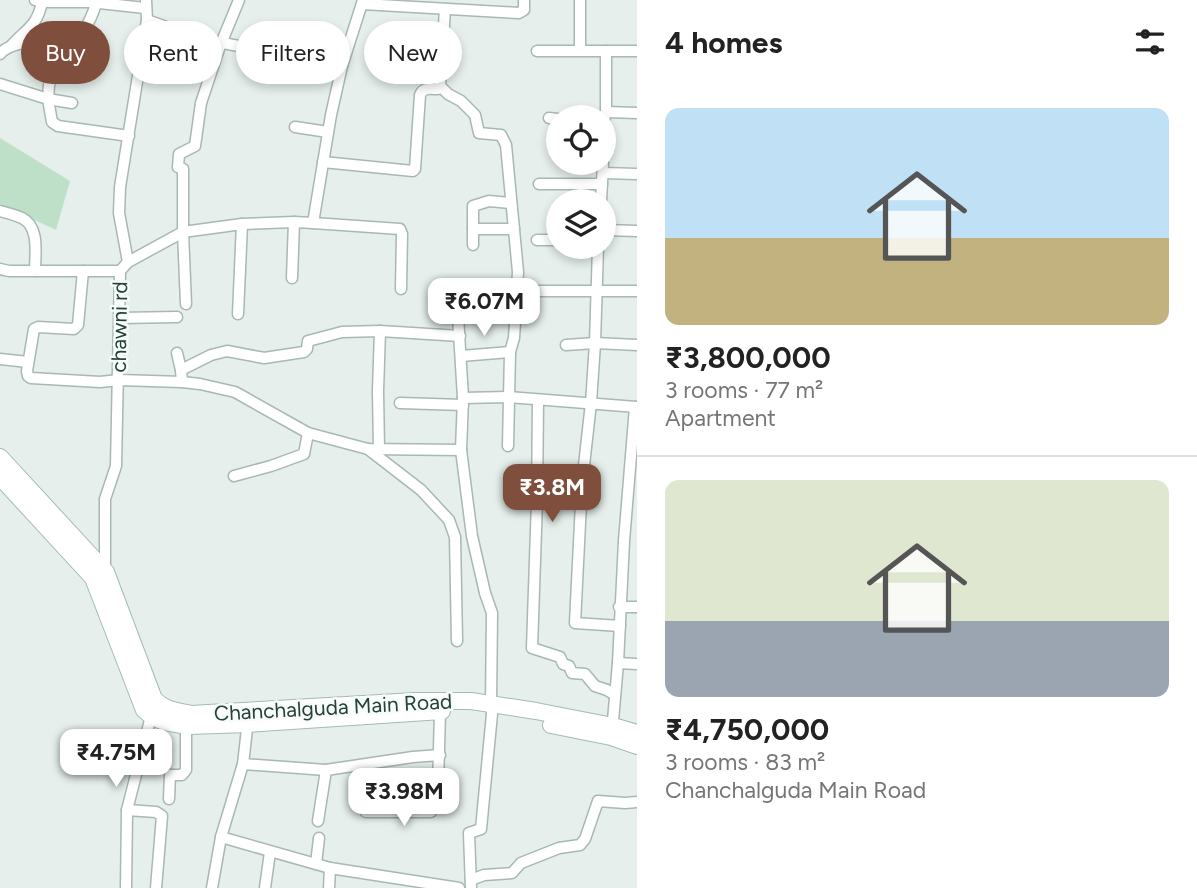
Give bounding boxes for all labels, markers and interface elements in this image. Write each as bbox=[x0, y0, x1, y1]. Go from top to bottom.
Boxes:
chip: Buy bbox=[21, 21, 110, 84]
chip: Rent bbox=[124, 21, 222, 84]
chip: Filters bbox=[236, 21, 350, 84]
chip: New bbox=[364, 21, 462, 84]
icon: filters bbox=[1131, 23, 1169, 61]
text: 4 homes bbox=[665, 24, 782, 61]
map controls bbox=[546, 105, 616, 259]
button: locate bbox=[546, 105, 616, 175]
icon: home bbox=[854, 153, 980, 279]
button: layers bbox=[546, 189, 616, 259]
pin: ₹6.07M bbox=[427, 278, 541, 338]
street label: chawni rd bbox=[106, 281, 132, 373]
text: ₹6.07M bbox=[444, 287, 524, 315]
text: ₹3,800,000 bbox=[665, 339, 831, 376]
text: 3 rooms · 77 m² bbox=[665, 376, 823, 404]
text: Apartment bbox=[665, 404, 776, 432]
pin: ₹3.8M bbox=[503, 464, 601, 524]
text: ₹3.8M bbox=[519, 473, 585, 501]
icon: home bbox=[854, 525, 980, 651]
street label: Chanchalguda Main Road bbox=[213, 688, 453, 726]
text: ₹4,750,000 bbox=[665, 711, 829, 748]
pin: ₹4.75M bbox=[59, 730, 173, 789]
text: ₹4.75M bbox=[76, 738, 156, 766]
text: 3 rooms · 83 m² bbox=[665, 748, 825, 776]
pin: ₹3.98M bbox=[347, 768, 461, 828]
text: Chanchalguda Main Road bbox=[665, 776, 926, 804]
text: ₹3.98M bbox=[364, 777, 444, 805]

